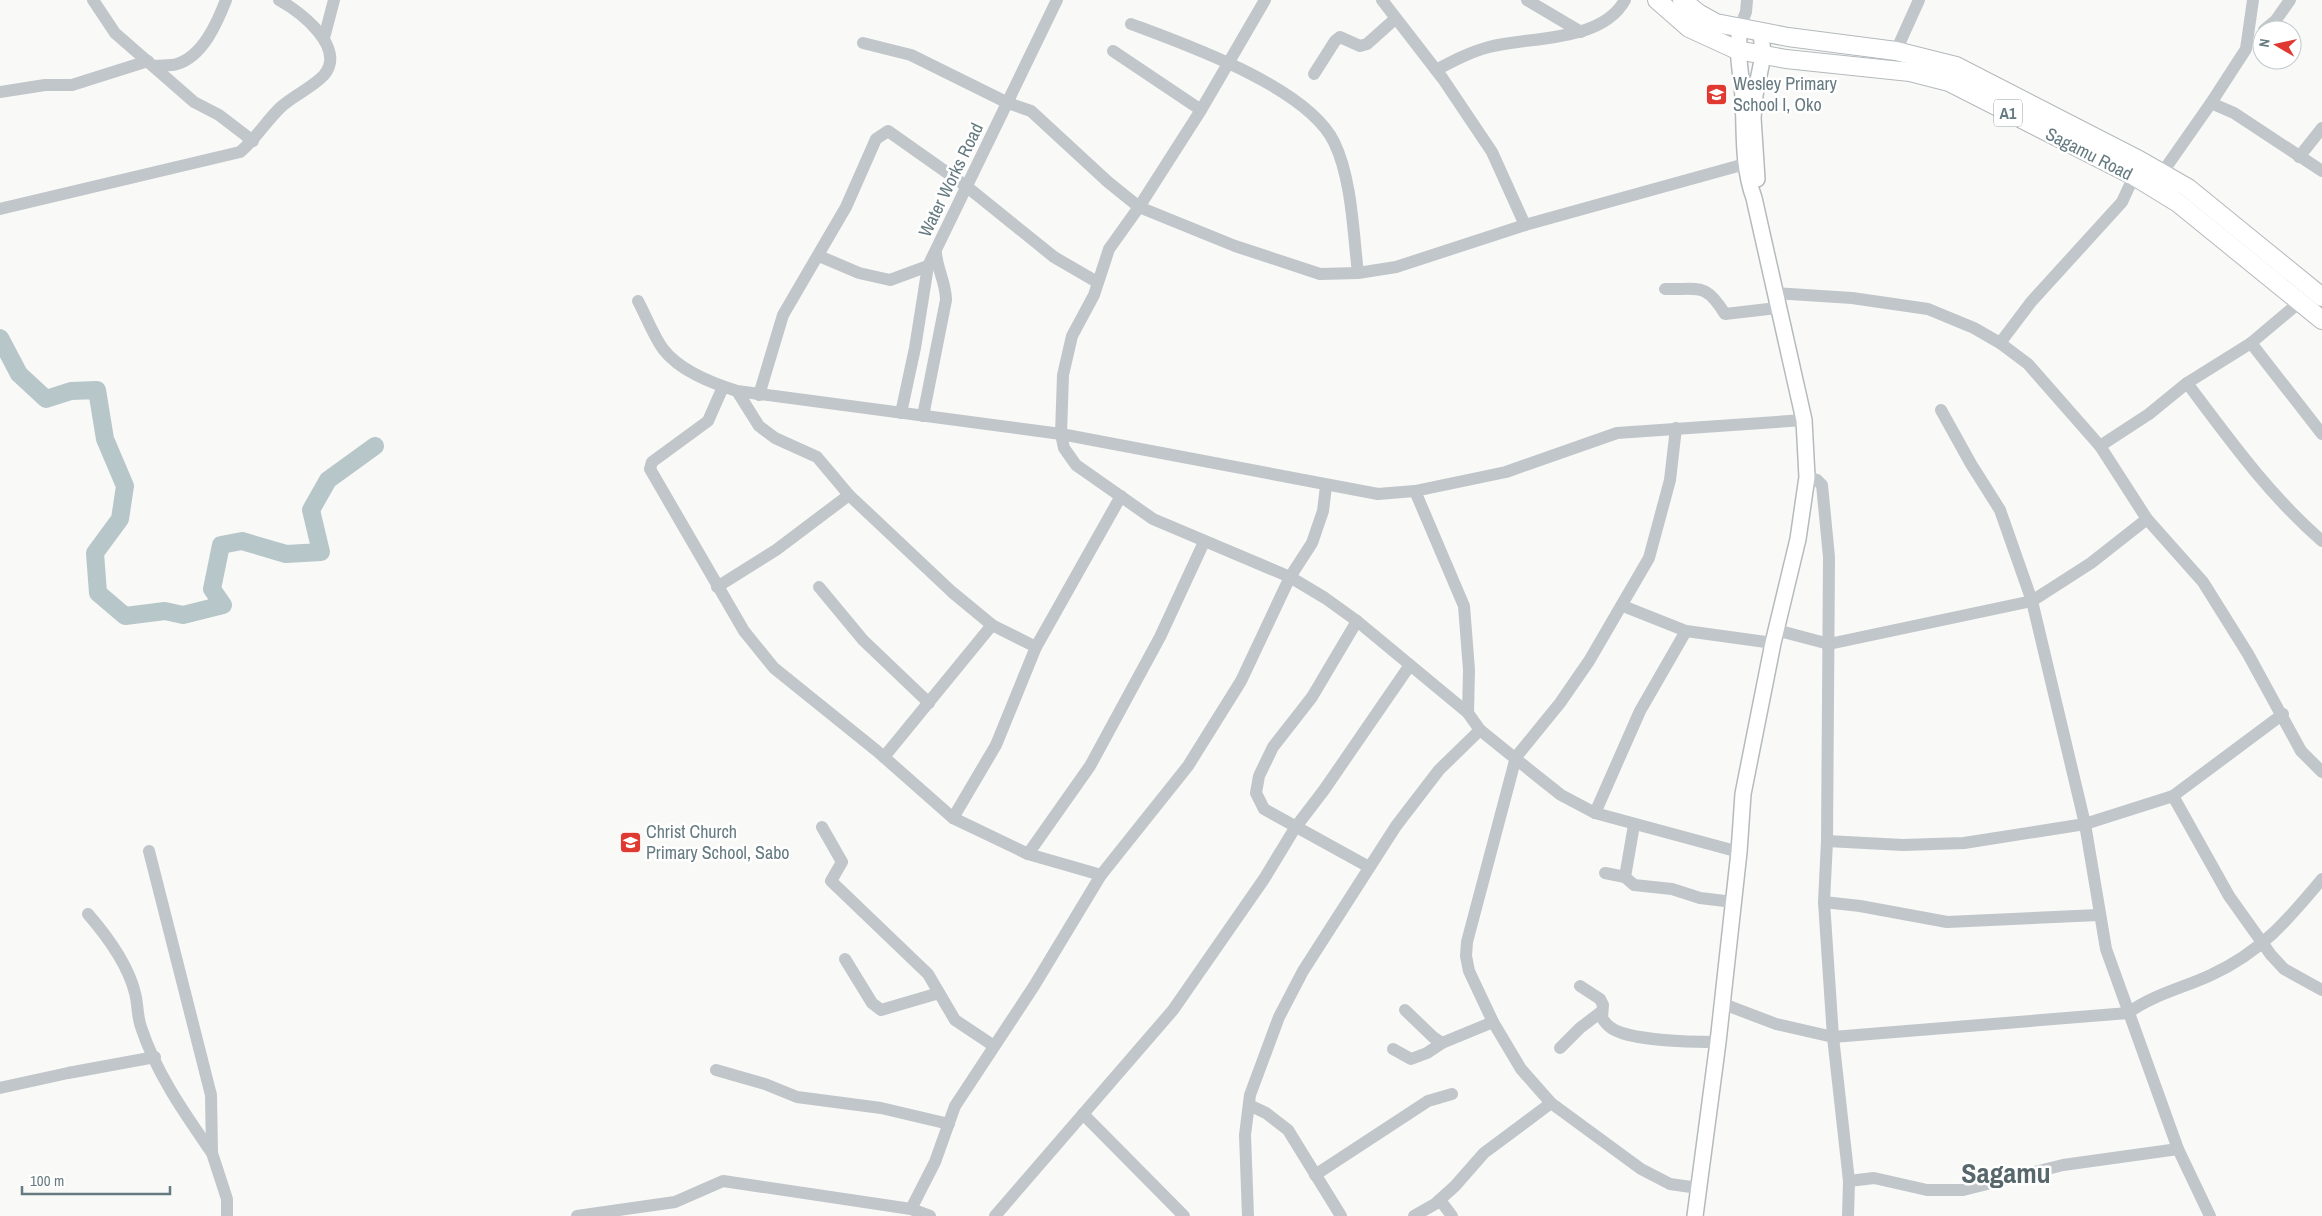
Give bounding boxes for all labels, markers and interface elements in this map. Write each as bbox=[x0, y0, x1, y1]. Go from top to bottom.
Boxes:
north arrow bbox=[2252, 20, 2302, 70]
text: N bbox=[2255, 37, 2274, 48]
place label: Wesley Primary School I, Oko bbox=[1733, 71, 1838, 117]
school or university icon: Wesley Primary School I, Oko bbox=[1705, 82, 1729, 106]
road number: A1 bbox=[1994, 100, 2022, 126]
street label: Water Works Road bbox=[912, 119, 989, 241]
street label: Sagamu Road bbox=[2042, 121, 2137, 186]
place label: Christ Church Primary School, Sabo bbox=[646, 819, 790, 865]
school or university icon: Christ Church Primary School, Sabo bbox=[618, 830, 642, 854]
district label: Sagamu bbox=[1961, 1154, 2051, 1192]
scale bar bbox=[22, 1164, 170, 1196]
text: 100 m bbox=[30, 1170, 64, 1191]

